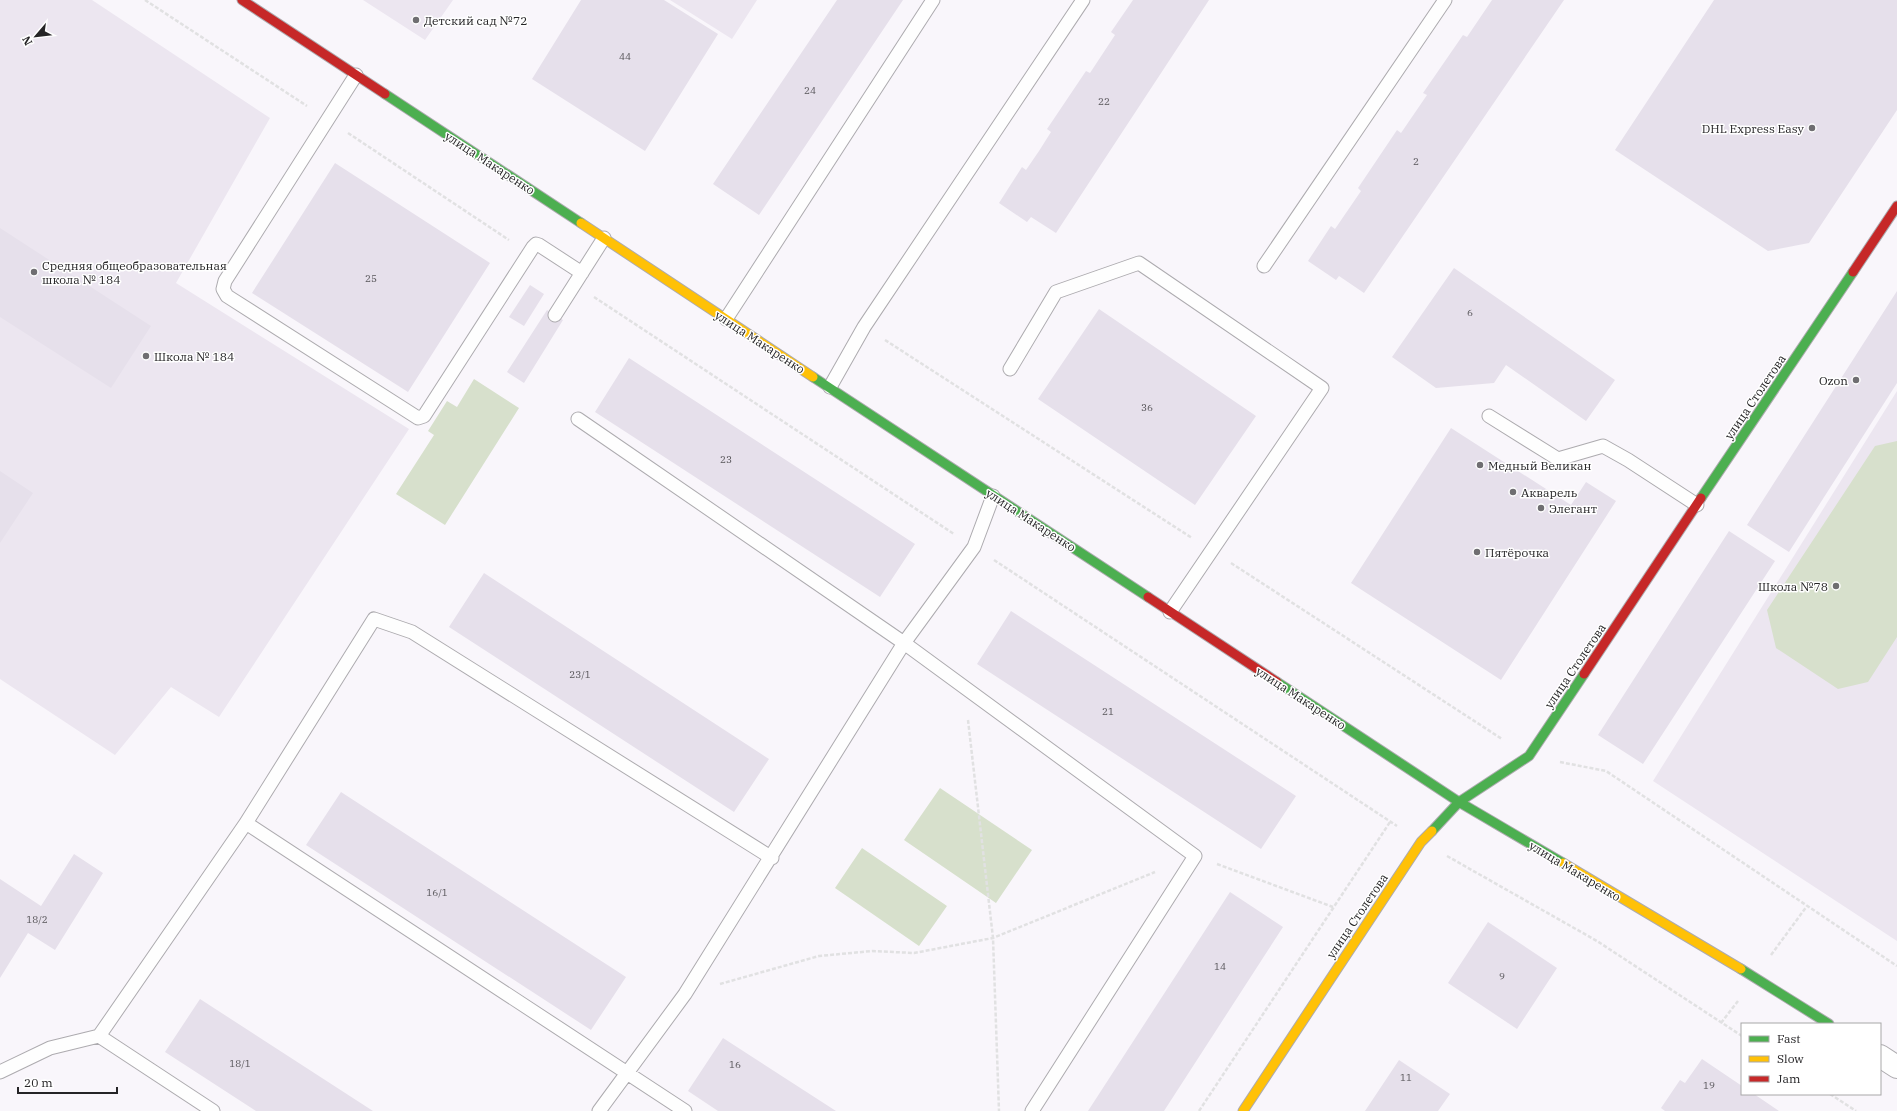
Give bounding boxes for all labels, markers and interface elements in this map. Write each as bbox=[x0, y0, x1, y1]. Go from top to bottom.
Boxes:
place label: Детский сад №72 bbox=[424, 13, 527, 28]
marker: Детский сад №72 bbox=[411, 15, 421, 25]
north arrow bbox=[16, 16, 56, 56]
text: N bbox=[19, 33, 35, 48]
house number: 44 bbox=[619, 50, 631, 63]
house number: 24 bbox=[804, 84, 816, 97]
house number: 22 bbox=[1098, 95, 1110, 108]
place label: DHL Express Easy bbox=[1702, 121, 1805, 136]
marker: DHL Express Easy bbox=[1807, 123, 1817, 133]
street label: улица Макаренко bbox=[442, 128, 538, 198]
house number: 2 bbox=[1413, 155, 1419, 168]
place label: Средняя общеобразовательная школа № 184 bbox=[42, 258, 227, 287]
marker: Средняя общеобразовательная школа № 184 bbox=[29, 267, 39, 277]
house number: 25 bbox=[365, 272, 377, 285]
house number: 6 bbox=[1467, 306, 1473, 319]
street label: улица Макаренко bbox=[712, 307, 808, 377]
place label: Школа № 184 bbox=[154, 349, 234, 364]
marker: Школа № 184 bbox=[141, 351, 151, 361]
street label: улица Столетова bbox=[1721, 351, 1789, 442]
place label: Ozon bbox=[1819, 373, 1848, 388]
marker: Ozon bbox=[1851, 375, 1861, 385]
house number: 36 bbox=[1141, 401, 1153, 414]
house number: 23 bbox=[720, 453, 732, 466]
place label: Медный Великан bbox=[1488, 458, 1592, 473]
marker: Медный Великан bbox=[1475, 460, 1485, 470]
street label: улица Макаренко bbox=[983, 485, 1079, 555]
place label: Акварель bbox=[1521, 485, 1578, 500]
marker: Акварель bbox=[1508, 487, 1518, 497]
place label: Элегант bbox=[1549, 501, 1597, 516]
marker: Элегант bbox=[1536, 503, 1546, 513]
place label: Пятёрочка bbox=[1485, 545, 1550, 560]
marker: Пятёрочка bbox=[1472, 547, 1482, 557]
place label: Школа №78 bbox=[1758, 579, 1828, 594]
marker: Школа №78 bbox=[1831, 581, 1841, 591]
street label: улица Столетова bbox=[1541, 620, 1609, 711]
street label: улица Макаренко bbox=[1253, 663, 1349, 733]
house number: 23/1 bbox=[569, 668, 591, 681]
house number: 21 bbox=[1102, 705, 1114, 718]
street label: улица Макаренко bbox=[1526, 838, 1624, 904]
street label: улица Столетова bbox=[1323, 870, 1391, 961]
house number: 16/1 bbox=[426, 886, 448, 899]
house number: 18/2 bbox=[26, 913, 48, 926]
house number: 14 bbox=[1214, 960, 1226, 973]
house number: 9 bbox=[1499, 970, 1505, 983]
legend bbox=[1741, 1023, 1881, 1095]
text: Fast bbox=[1777, 1031, 1801, 1046]
text: Slow bbox=[1777, 1051, 1804, 1066]
house number: 18/1 bbox=[229, 1057, 251, 1070]
house number: 16 bbox=[729, 1058, 741, 1071]
scale bar bbox=[18, 1069, 117, 1095]
house number: 11 bbox=[1400, 1071, 1412, 1084]
text: Jam bbox=[1777, 1071, 1801, 1086]
text: 20 m bbox=[24, 1075, 53, 1090]
house number: 19 bbox=[1703, 1079, 1715, 1092]

